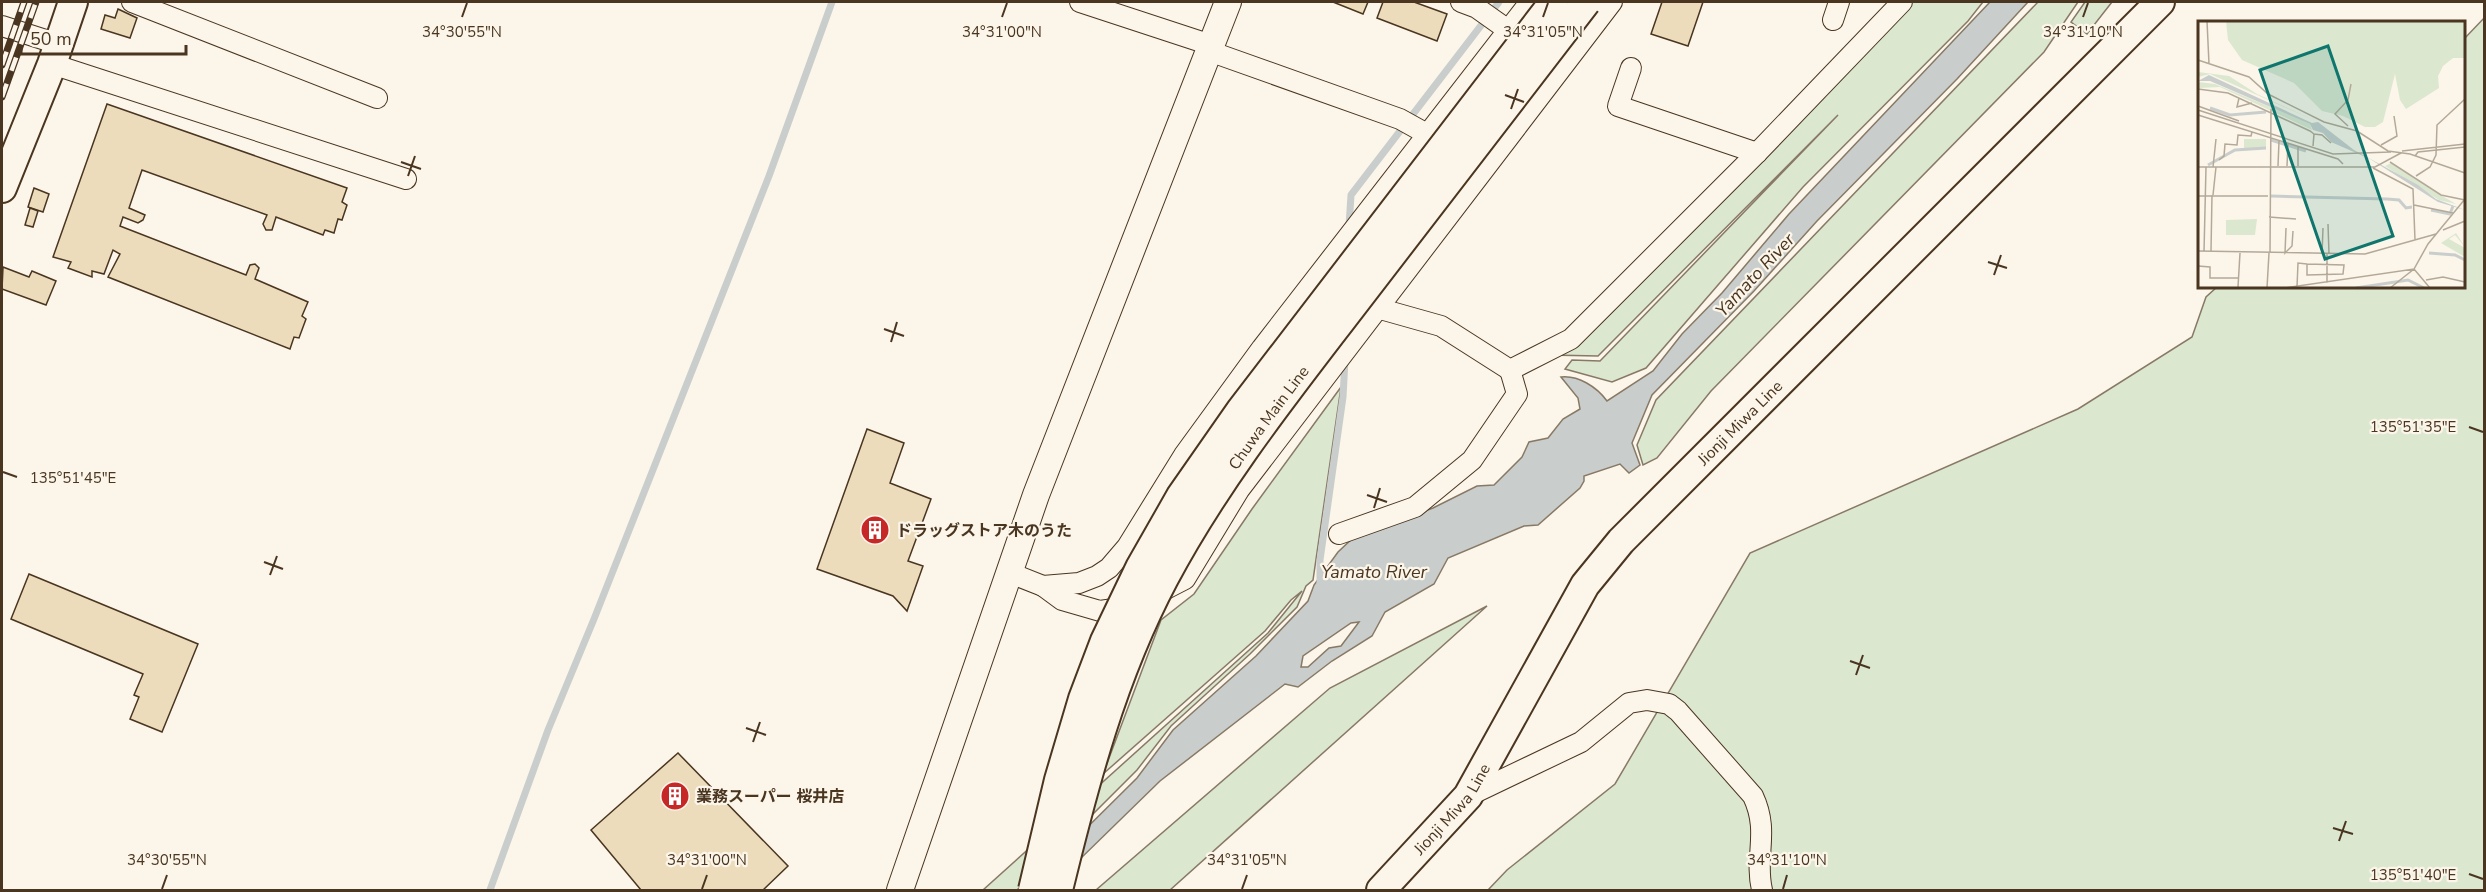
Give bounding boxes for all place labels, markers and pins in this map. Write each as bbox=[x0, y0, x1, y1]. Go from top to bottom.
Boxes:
building icon: ドラッグストア木のうた bbox=[859, 514, 891, 546]
place label: ドラッグストア木のうた bbox=[896, 520, 1072, 542]
building icon: 業務スーパー 桜井店 bbox=[659, 780, 691, 812]
place label: 業務スーパー 桜井店 bbox=[696, 786, 844, 808]

